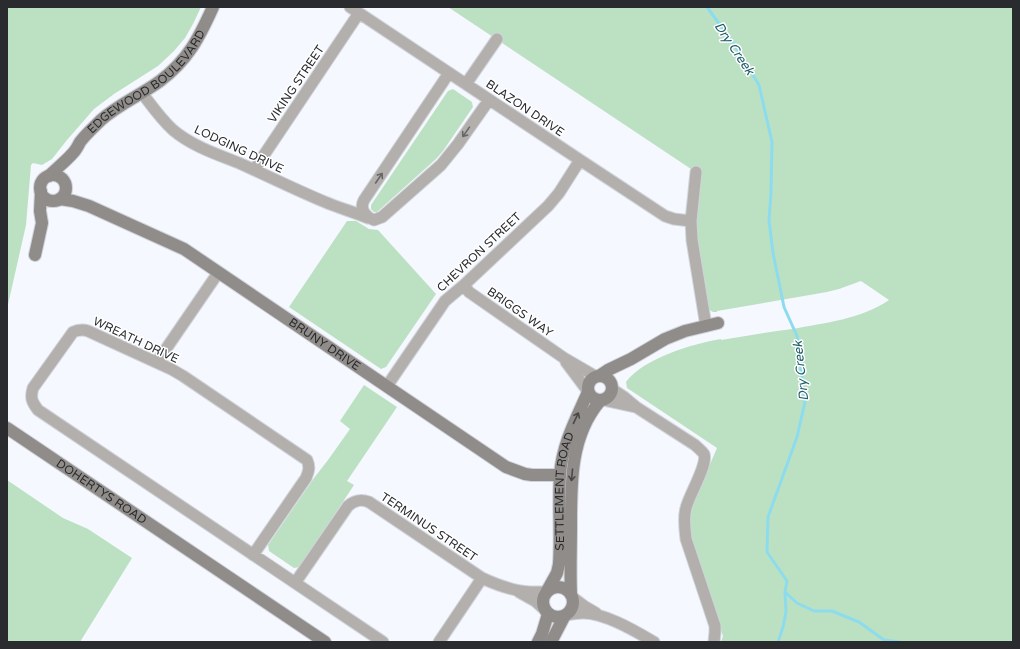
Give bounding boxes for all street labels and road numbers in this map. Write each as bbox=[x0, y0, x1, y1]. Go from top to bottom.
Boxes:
street label: EDGEWOOD BOULEVARD bbox=[84, 27, 208, 136]
street label: VIKING STREET bbox=[265, 42, 327, 125]
street label: BLAZON DRIVE bbox=[483, 77, 567, 139]
street label: LODGING DRIVE bbox=[192, 122, 286, 176]
street label: CHEVRON STREET bbox=[434, 209, 524, 295]
street label: BRIGGS WAY bbox=[484, 284, 556, 340]
street label: WREATH DRIVE bbox=[91, 314, 181, 366]
street label: BRUNY DRIVE bbox=[286, 315, 363, 374]
street label: SETTLEMENT ROAD bbox=[552, 430, 577, 551]
street label: DOHERTYS ROAD bbox=[54, 456, 149, 527]
street label: TERMINUS STREET bbox=[378, 490, 480, 565]

